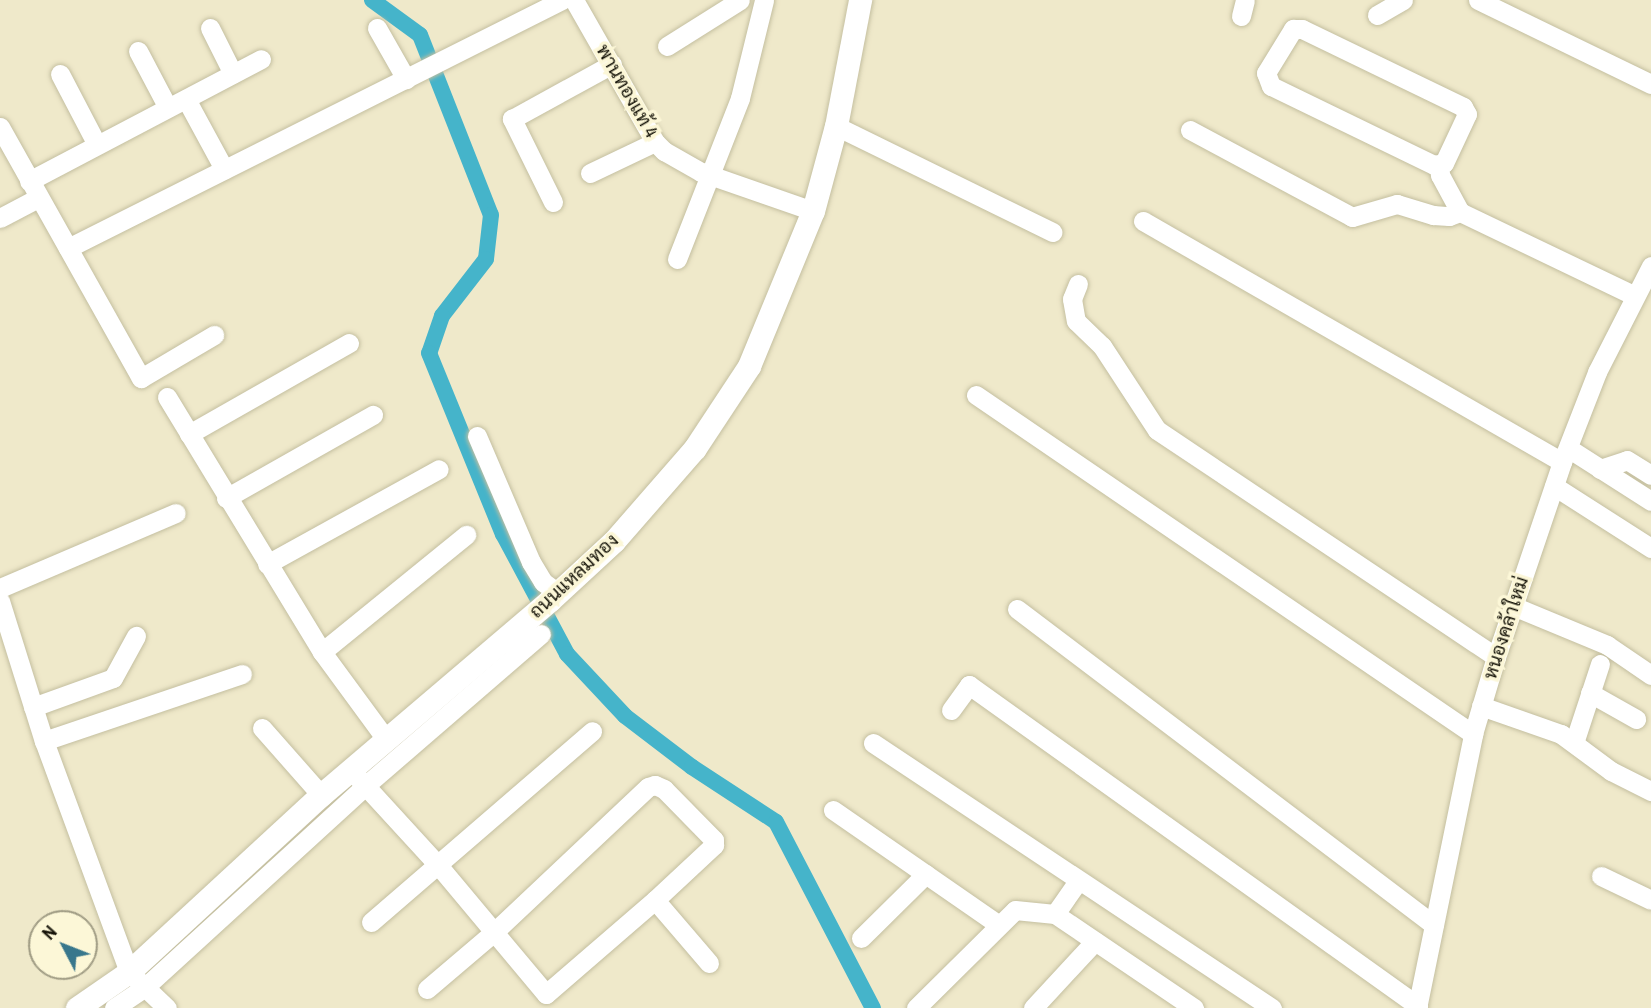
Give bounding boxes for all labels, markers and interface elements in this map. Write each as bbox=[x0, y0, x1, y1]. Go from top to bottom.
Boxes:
street label: พานทองแท้ 4 bbox=[591, 40, 663, 142]
street label: ถนนแหลมทอง bbox=[525, 529, 623, 623]
street label: หนองคล้าใหม่ bbox=[1479, 574, 1533, 682]
north arrow bbox=[28, 910, 98, 980]
text: N bbox=[35, 919, 62, 945]

